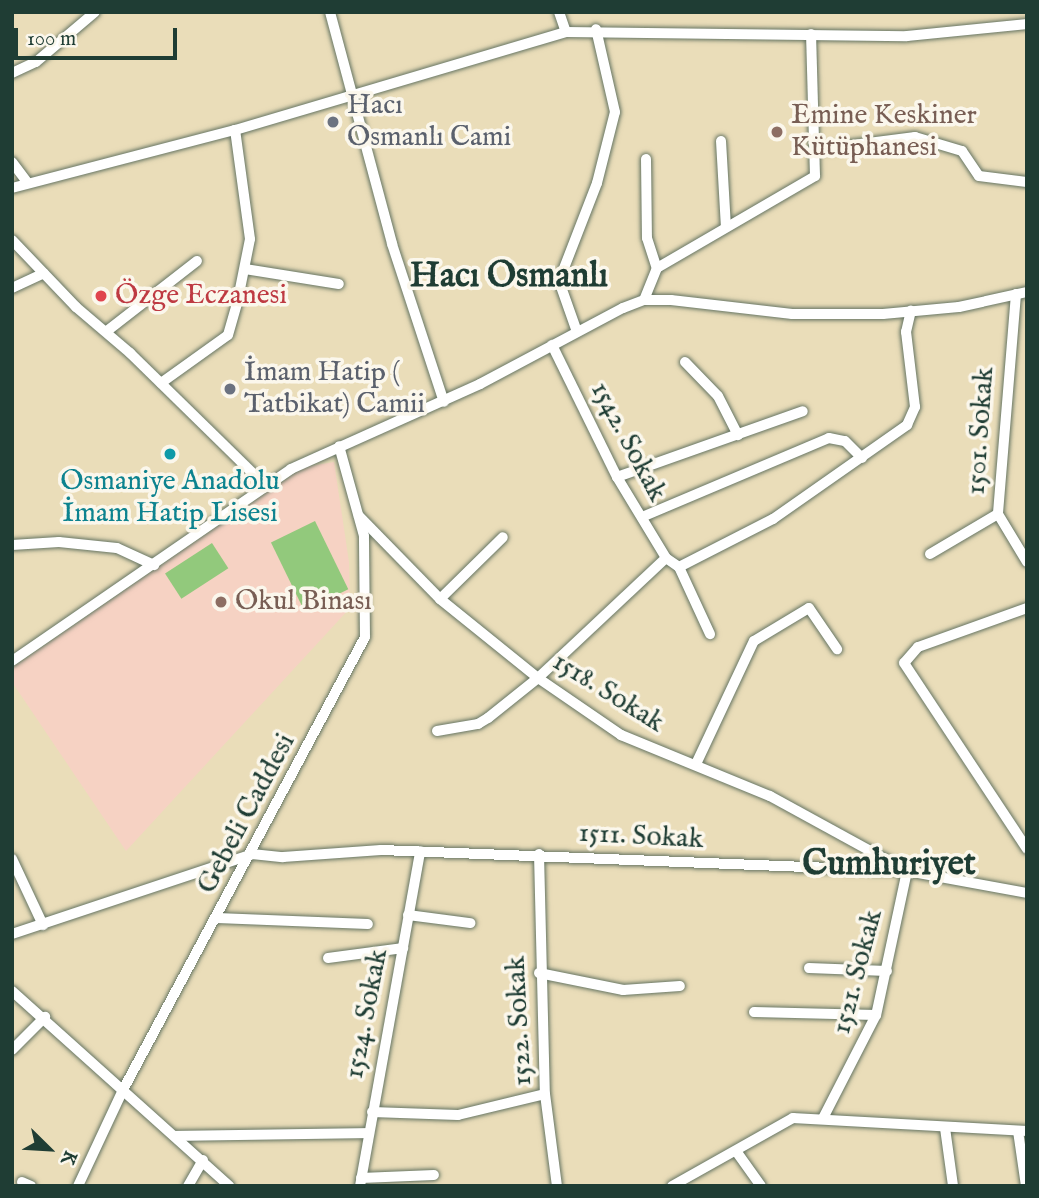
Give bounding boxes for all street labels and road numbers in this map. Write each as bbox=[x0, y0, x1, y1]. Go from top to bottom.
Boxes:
street label: 1501. Sokak bbox=[960, 366, 1002, 496]
street label: 1542. Sokak bbox=[582, 376, 674, 508]
street label: 1518. Sokak bbox=[546, 646, 670, 740]
street label: Gebeli Caddesi bbox=[191, 728, 303, 900]
street label: 1511. Sokak bbox=[578, 817, 704, 857]
street label: 1521. Sokak bbox=[825, 906, 891, 1038]
street label: 1524. Sokak bbox=[338, 946, 396, 1082]
street label: 1522. Sokak bbox=[500, 955, 540, 1087]

